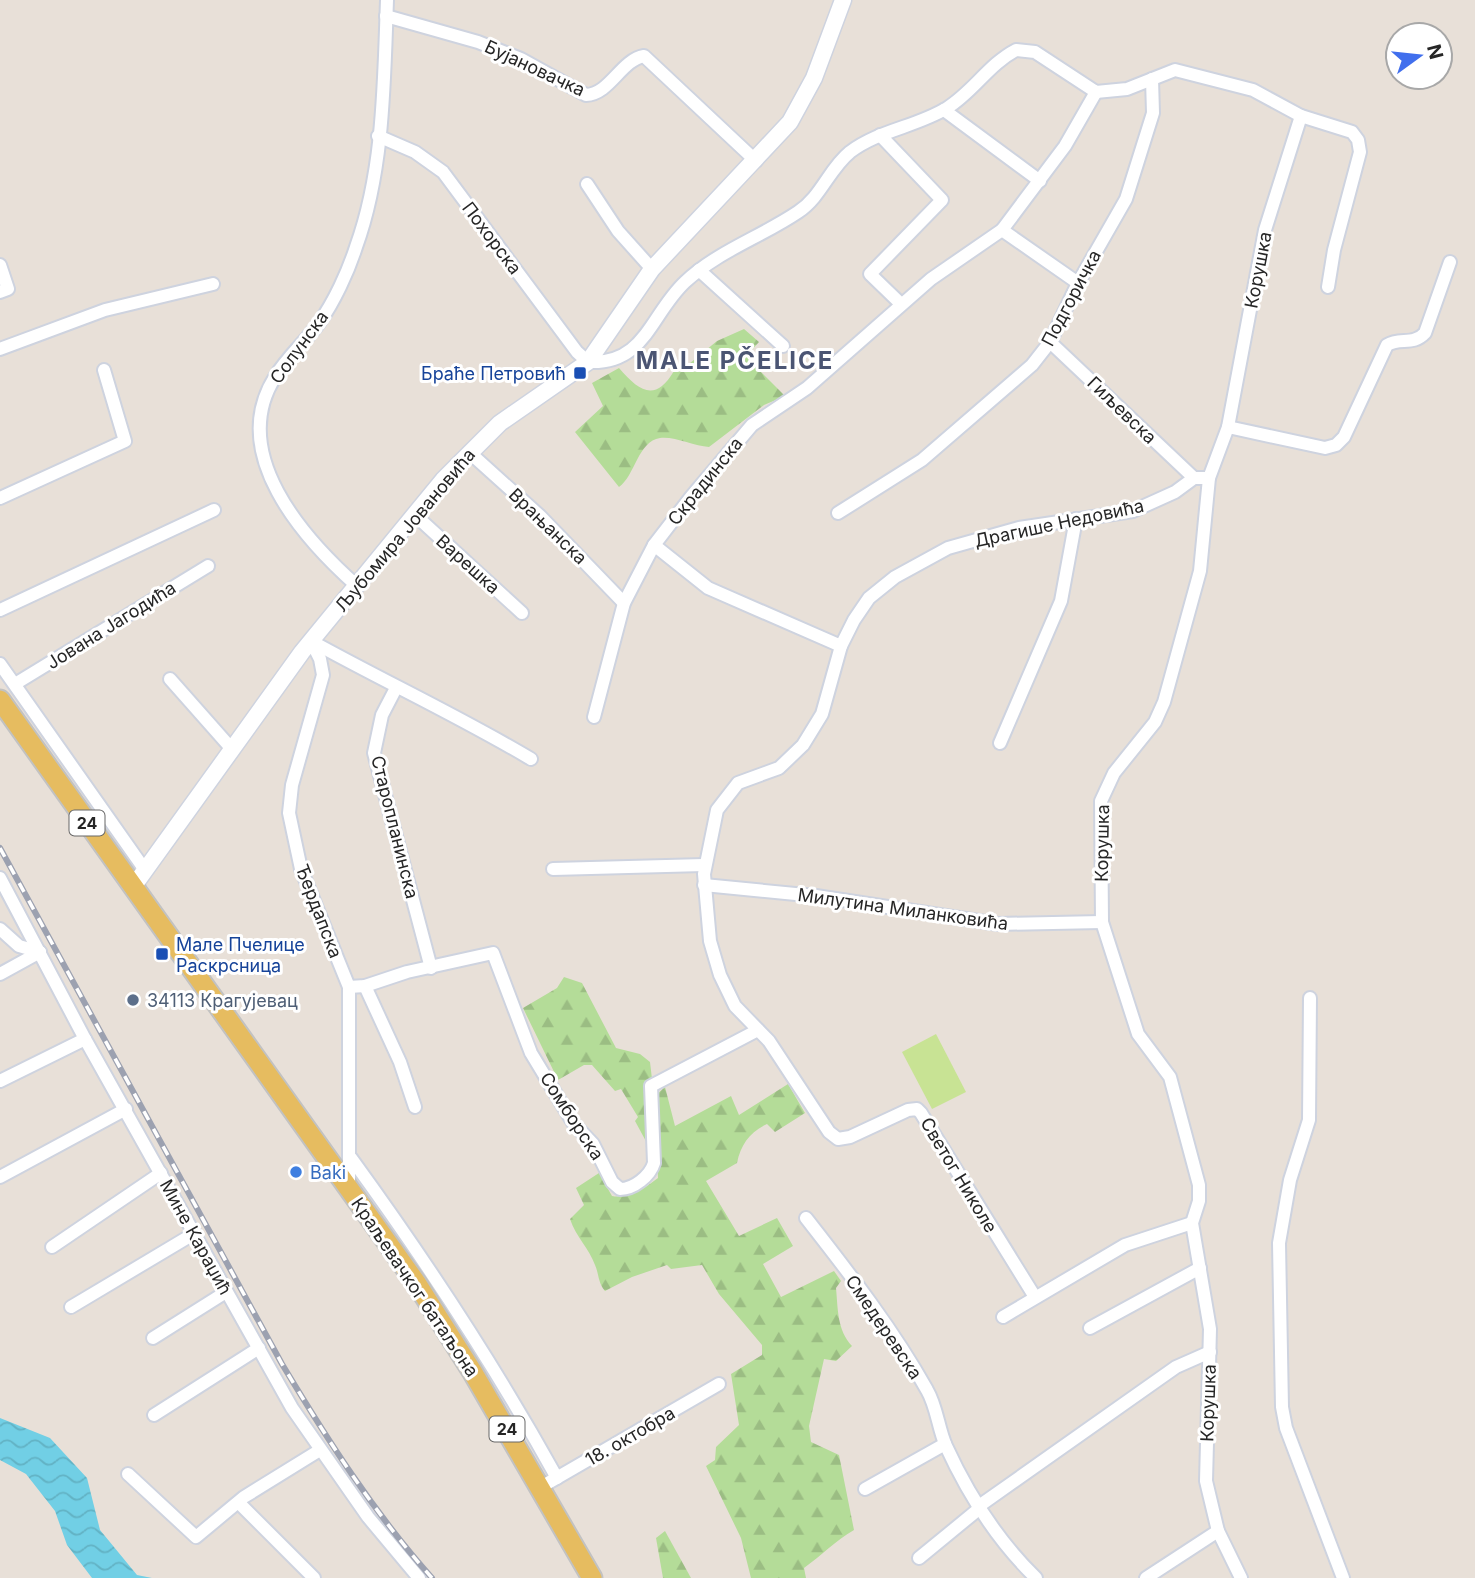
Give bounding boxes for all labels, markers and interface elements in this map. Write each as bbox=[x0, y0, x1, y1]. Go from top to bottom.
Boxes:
north arrow bbox=[1384, 21, 1454, 91]
street label: Бујановачка bbox=[482, 36, 588, 100]
text: N bbox=[1422, 42, 1448, 62]
street label: Похорска bbox=[458, 198, 526, 278]
street label: Корушка bbox=[1240, 230, 1276, 310]
street label: Подгоричка bbox=[1037, 246, 1105, 350]
street label: Солунска bbox=[266, 306, 332, 388]
district label: MALE PČELICE bbox=[636, 346, 834, 375]
place label: Браће Петровић bbox=[421, 363, 566, 384]
marker: Браће Петровић bbox=[572, 365, 588, 381]
street label: Гиљевска bbox=[1083, 372, 1161, 448]
street label: Скрадинска bbox=[663, 433, 747, 529]
street label: Љубомира Јовановића bbox=[331, 444, 479, 616]
street label: Врањанска bbox=[505, 484, 591, 568]
street label: Драгише Недовића bbox=[972, 495, 1146, 551]
street label: Варешка bbox=[432, 530, 504, 598]
street label: Јована Јагодића bbox=[42, 577, 180, 673]
street label: Старопланинска bbox=[367, 753, 423, 901]
street label: Корушка bbox=[1091, 804, 1113, 882]
road number: 24 bbox=[70, 810, 104, 836]
street label: Ђердапска bbox=[291, 861, 347, 961]
street label: Милутина Миланковића bbox=[796, 884, 1010, 934]
place label: Мале Пчелице Раскрсница bbox=[176, 934, 305, 976]
marker: Мале Пчелице Раскрсница bbox=[154, 946, 170, 962]
place label: 34113 Крагујевац bbox=[147, 990, 298, 1011]
marker: 34113 Крагујевац bbox=[125, 992, 141, 1008]
street label: Сомборска bbox=[536, 1068, 608, 1164]
street label: Светог Николе bbox=[916, 1114, 1002, 1236]
place label: Baki bbox=[310, 1162, 346, 1183]
marker: Baki bbox=[288, 1164, 304, 1180]
street label: Мине Караџић bbox=[156, 1176, 236, 1298]
street label: Краљевачког батаљона bbox=[347, 1193, 483, 1381]
street label: Смедеревска bbox=[841, 1271, 927, 1383]
street label: Корушка bbox=[1196, 1364, 1220, 1442]
street label: 18. октобра bbox=[582, 1402, 678, 1470]
road number: 24 bbox=[490, 1416, 524, 1442]

